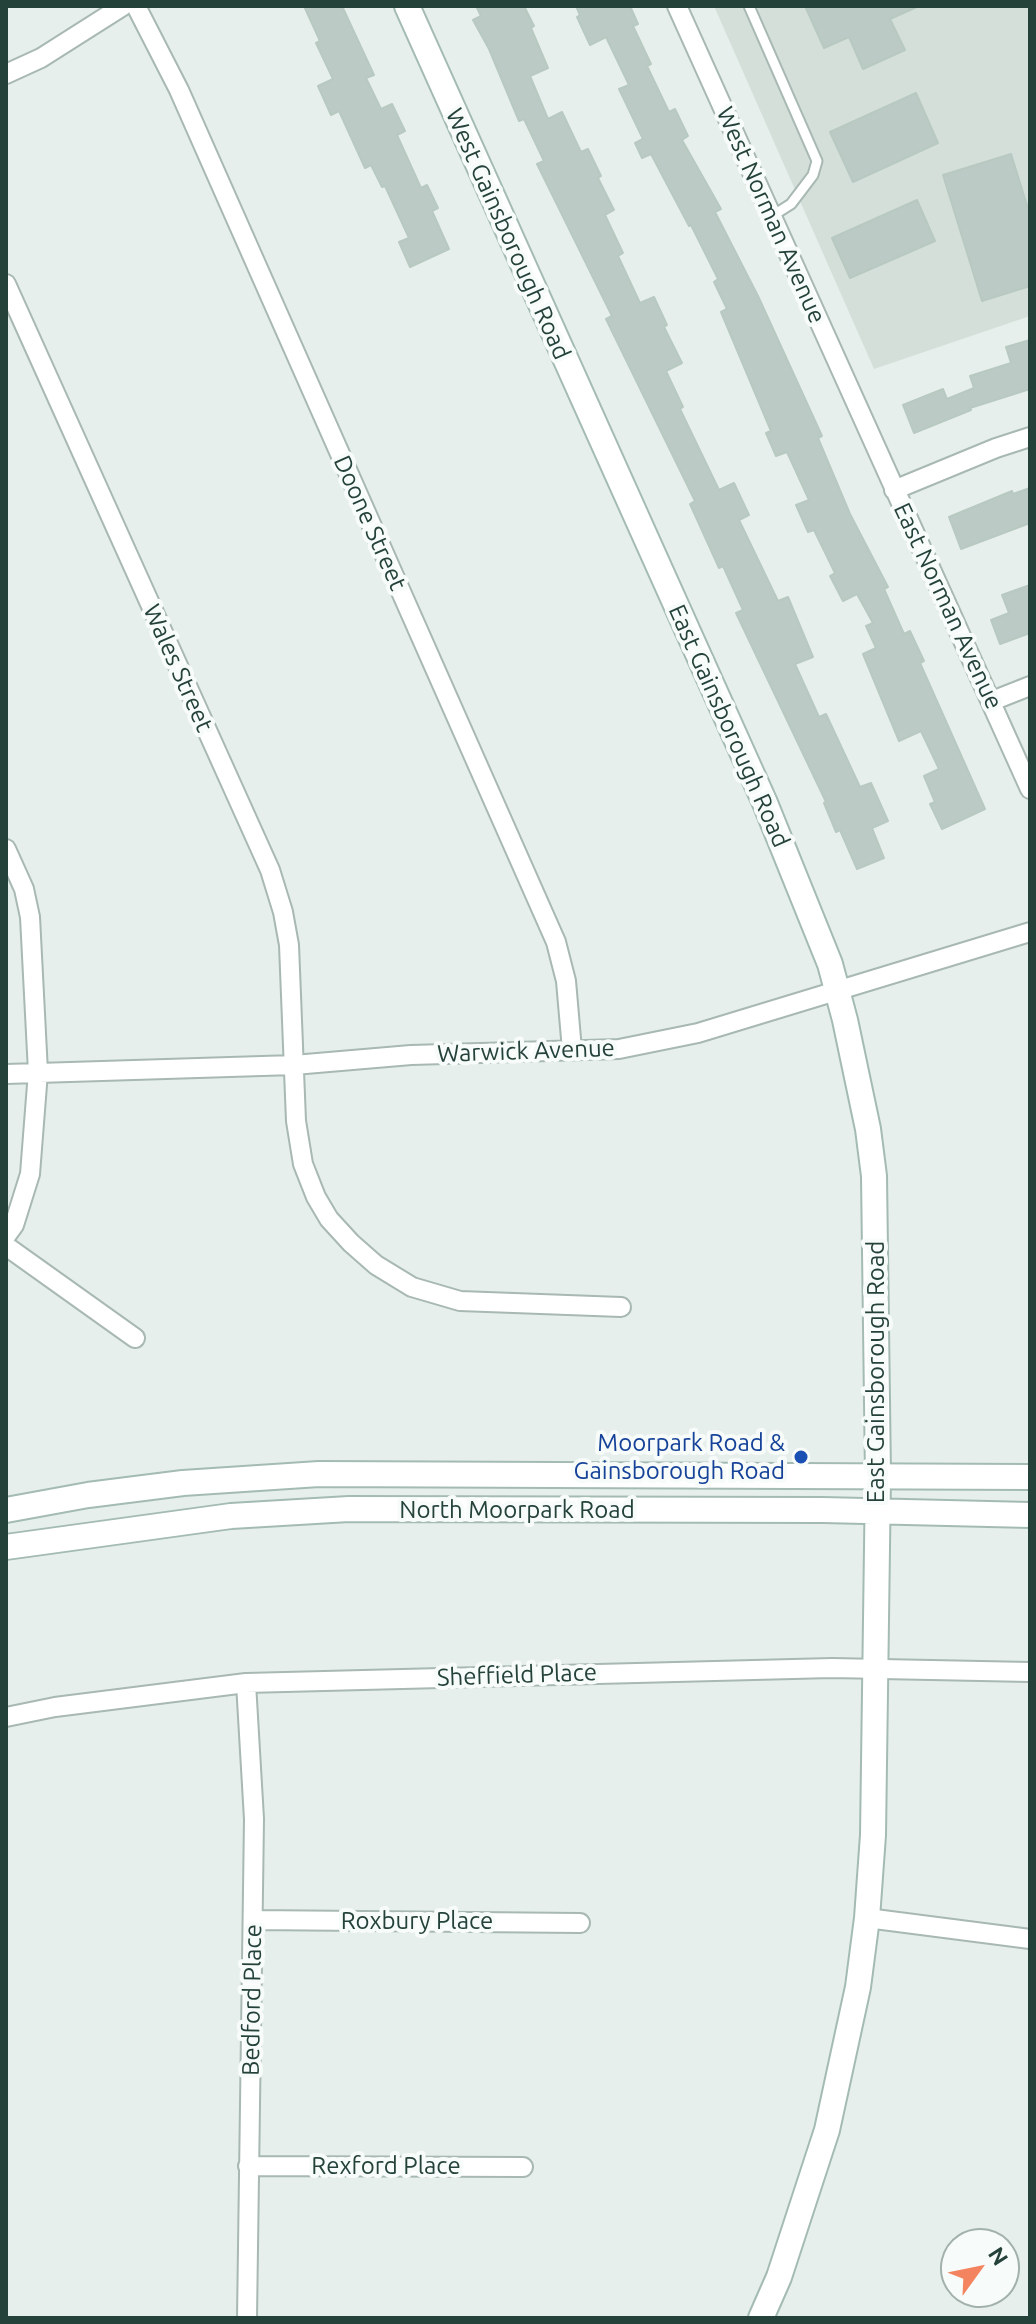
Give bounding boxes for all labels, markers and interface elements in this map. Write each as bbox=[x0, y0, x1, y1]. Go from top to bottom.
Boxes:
street label: West Norman Avenue bbox=[710, 102, 832, 328]
street label: West Gainsborough Road bbox=[440, 104, 576, 364]
street label: Doone Street bbox=[327, 451, 413, 595]
street label: East Norman Avenue bbox=[888, 498, 1008, 714]
street label: Wales Street bbox=[137, 600, 219, 736]
street label: East Gainsborough Road bbox=[662, 600, 796, 852]
street label: Warwick Avenue bbox=[437, 1034, 615, 1068]
street label: East Gainsborough Road bbox=[862, 1241, 890, 1503]
place label: Moorpark Road & Gainsborough Road bbox=[574, 1429, 785, 1485]
marker: Moorpark Road & Gainsborough Road bbox=[792, 1448, 810, 1466]
street label: North Moorpark Road bbox=[399, 1496, 635, 1524]
street label: Sheffield Place bbox=[437, 1658, 597, 1692]
street label: Roxbury Place bbox=[341, 1907, 493, 1935]
street label: Bedford Place bbox=[236, 1924, 268, 2076]
street label: Rexford Place bbox=[311, 2152, 461, 2180]
north arrow bbox=[940, 2228, 1020, 2308]
text: N bbox=[984, 2242, 1014, 2269]

